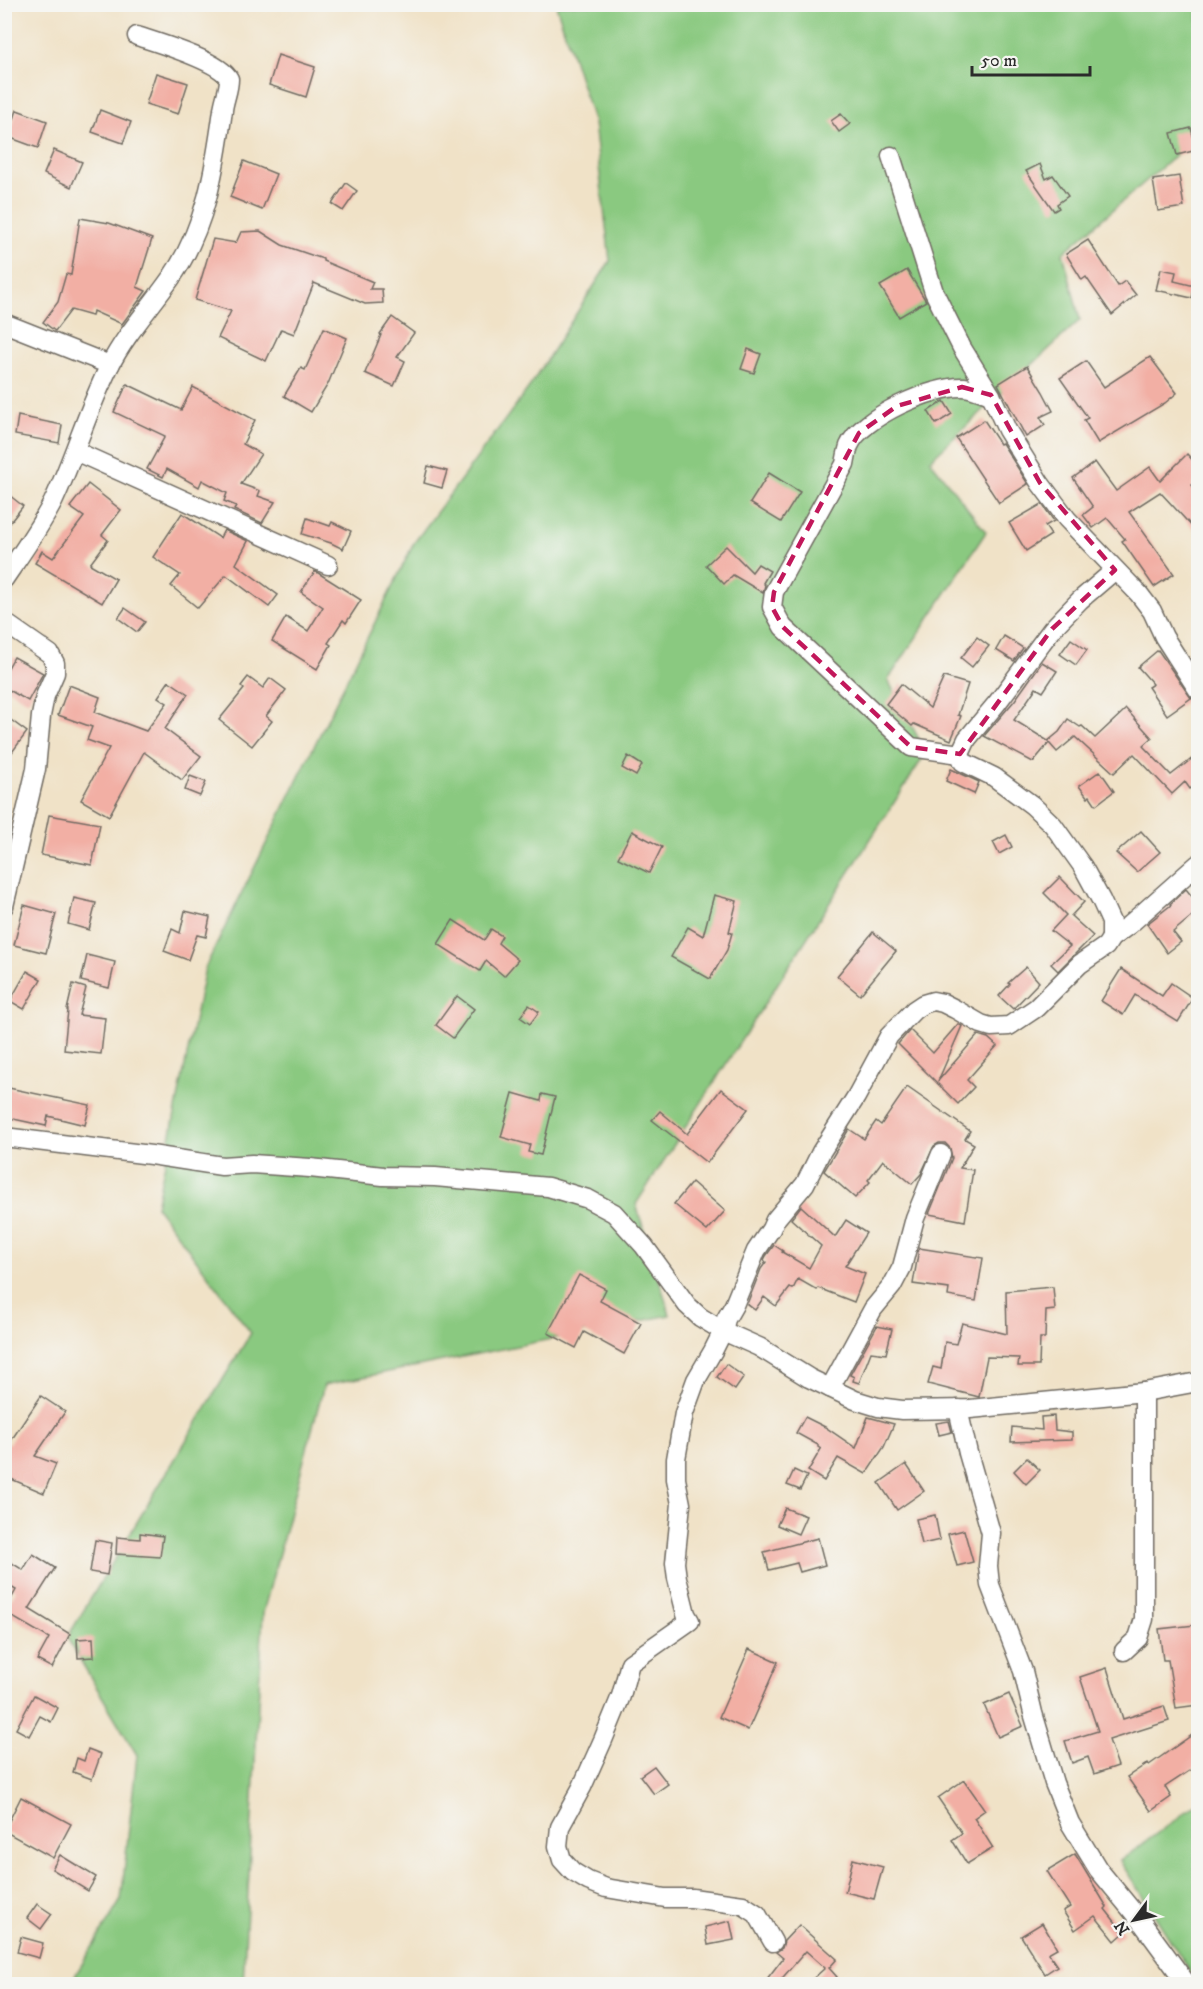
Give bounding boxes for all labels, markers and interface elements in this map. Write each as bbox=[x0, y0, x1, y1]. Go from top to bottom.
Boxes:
scale bar bbox=[972, 39, 1090, 77]
text: 50 m bbox=[981, 50, 1017, 72]
north arrow bbox=[1104, 1890, 1164, 1950]
text: N bbox=[1110, 1917, 1134, 1939]

